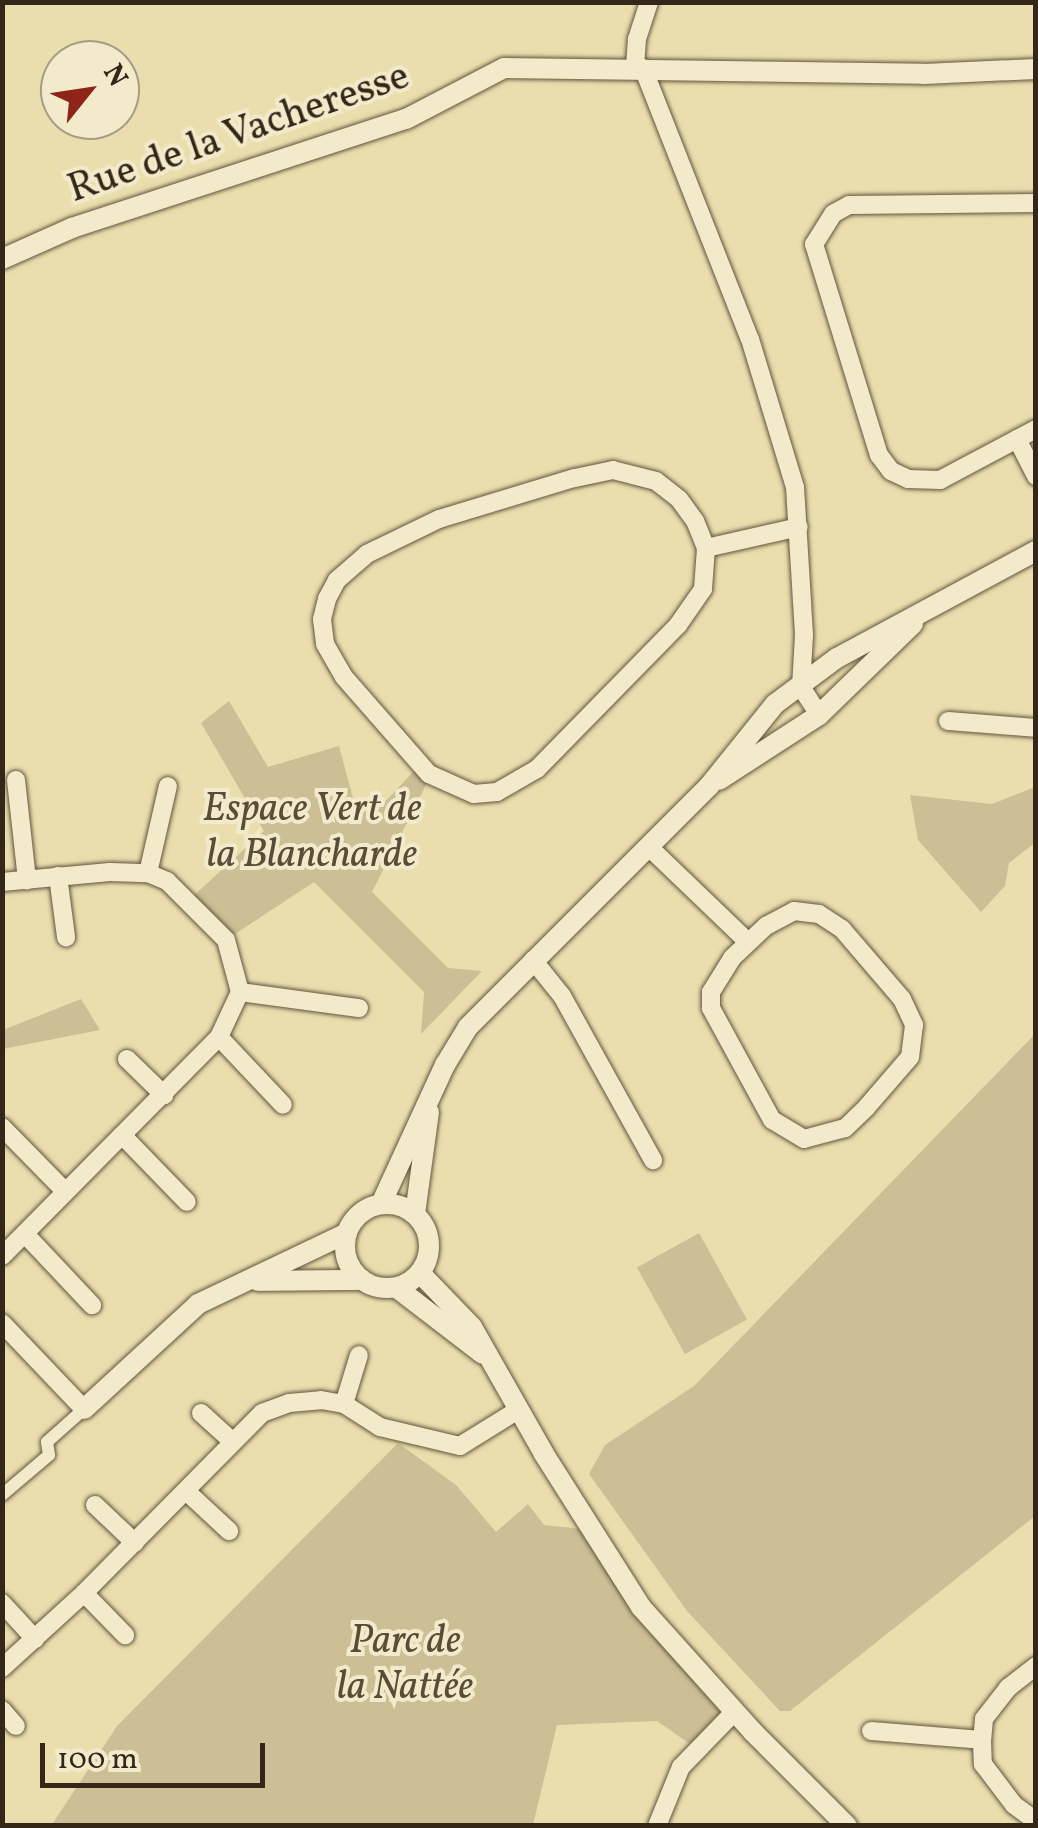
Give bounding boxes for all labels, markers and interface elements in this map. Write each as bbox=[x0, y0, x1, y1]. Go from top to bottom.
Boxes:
north arrow bbox=[40, 40, 140, 140]
street label: Rue de la Vacheresse bbox=[62, 53, 416, 215]
text: N bbox=[93, 57, 137, 94]
park label: Espace Vert de la Blancharde bbox=[203, 786, 421, 880]
park label: Parc de la Nattée bbox=[337, 1618, 473, 1712]
scale bar bbox=[45, 1723, 270, 1785]
text: 100 m bbox=[57, 1739, 138, 1781]

